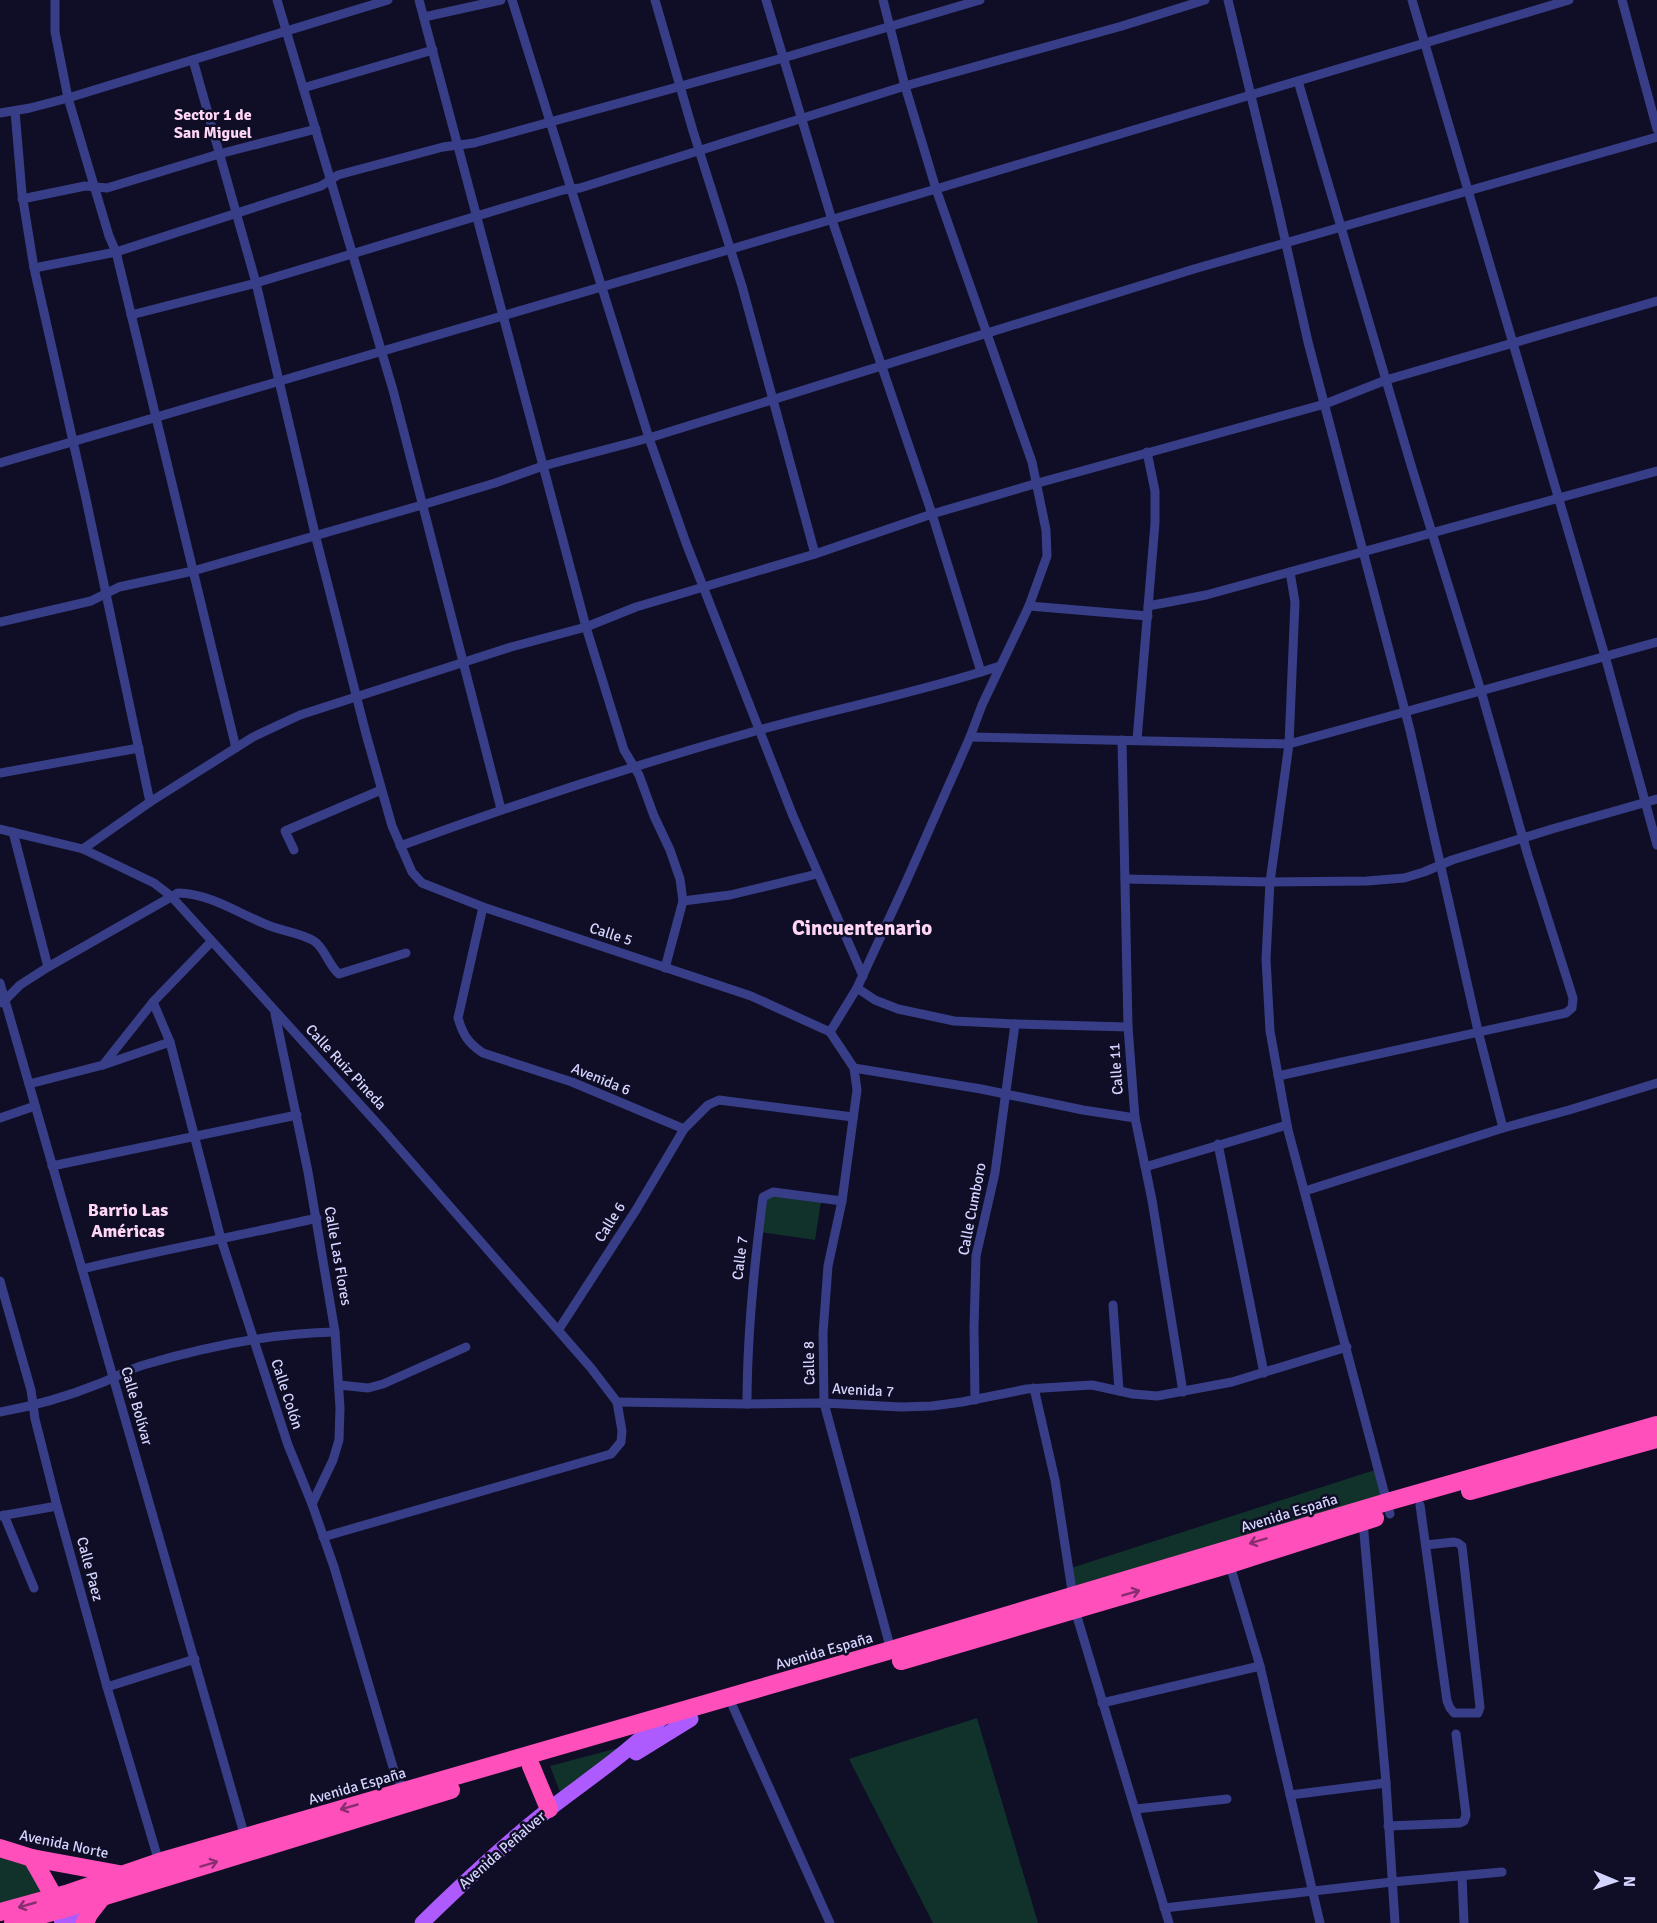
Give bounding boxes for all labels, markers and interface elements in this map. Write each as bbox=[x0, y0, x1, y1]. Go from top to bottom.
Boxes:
district label: Sector 1 de San Miguel bbox=[174, 105, 252, 143]
district label: Cincuentenario bbox=[792, 915, 932, 941]
street label: Calle 5 bbox=[587, 919, 635, 949]
street label: Calle Ruiz Pineda bbox=[302, 1020, 390, 1114]
street label: Calle 11 bbox=[1105, 1042, 1127, 1096]
street label: Avenida 6 bbox=[569, 1059, 633, 1099]
street label: Calle Cumboro bbox=[954, 1161, 990, 1257]
district label: Barrio Las Américas bbox=[88, 1199, 168, 1242]
street label: Calle 6 bbox=[591, 1199, 629, 1245]
street label: Calle Las Flores bbox=[320, 1205, 356, 1307]
street label: Calle 7 bbox=[728, 1235, 752, 1281]
street label: Calle 8 bbox=[800, 1341, 818, 1385]
street label: Calle Colón bbox=[267, 1357, 307, 1431]
street label: Calle Bolívar bbox=[117, 1365, 157, 1448]
street label: Avenida 7 bbox=[831, 1379, 895, 1401]
street label: Avenida España bbox=[1238, 1490, 1340, 1536]
street label: Calle Paez bbox=[73, 1535, 107, 1603]
one-way arrow bbox=[1249, 1536, 1268, 1547]
one-way arrow bbox=[1121, 1587, 1140, 1598]
street label: Avenida España bbox=[773, 1628, 875, 1674]
street label: Avenida España bbox=[306, 1763, 408, 1809]
one-way arrow bbox=[339, 1802, 358, 1813]
street label: Avenida Peñalver bbox=[455, 1807, 550, 1893]
street label: Avenida Norte bbox=[18, 1826, 110, 1862]
north arrow bbox=[1585, 1851, 1645, 1911]
one-way arrow bbox=[199, 1858, 218, 1869]
text: N bbox=[1619, 1876, 1639, 1887]
one-way arrow bbox=[18, 1900, 37, 1911]

